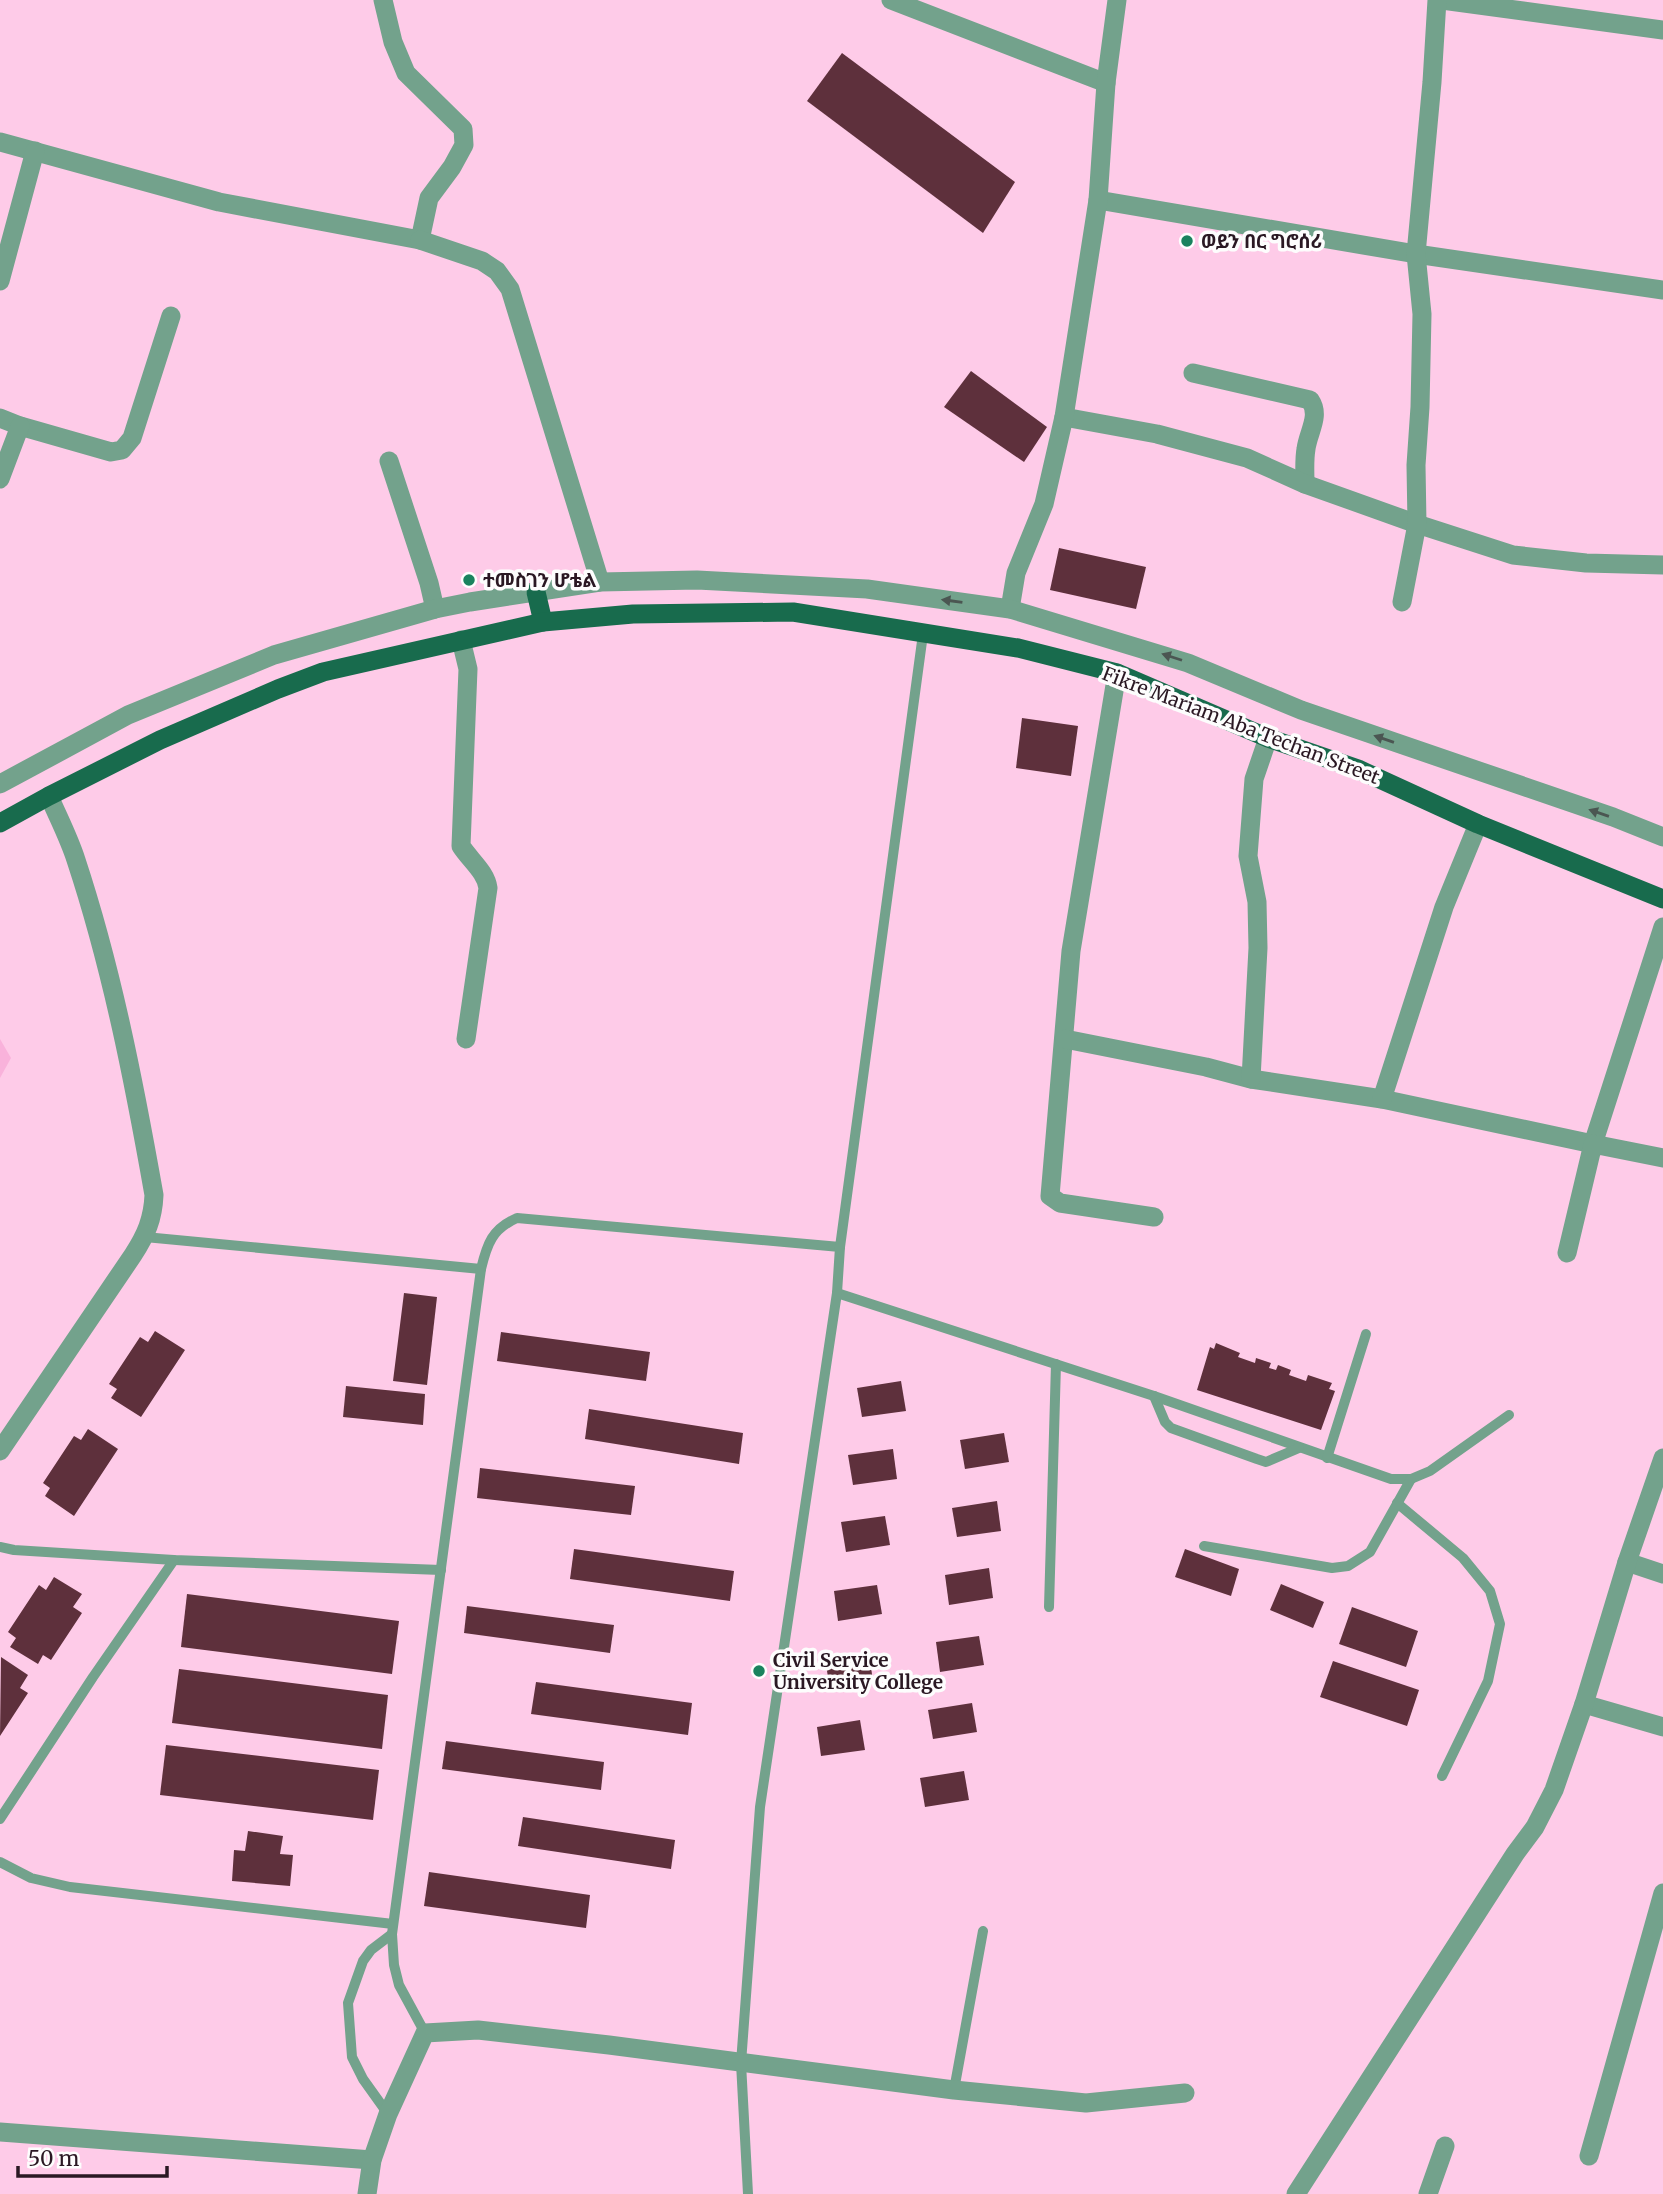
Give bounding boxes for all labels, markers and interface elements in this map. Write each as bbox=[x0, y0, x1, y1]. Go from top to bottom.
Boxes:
place label: ወይን በር ግሮሰሪ bbox=[1201, 229, 1322, 253]
marker: ወይን በር ግሮሰሪ bbox=[1179, 233, 1195, 249]
place label: ተመስገን ሆቴል bbox=[483, 568, 596, 592]
marker: ተመስገን ሆቴል bbox=[461, 572, 477, 588]
one-way arrow bbox=[941, 595, 963, 606]
one-way arrow bbox=[1161, 652, 1182, 662]
street label: Fikre Mariam Aba Techan Street bbox=[1099, 661, 1384, 789]
one-way arrow bbox=[1374, 733, 1395, 744]
one-way arrow bbox=[1589, 807, 1610, 818]
place label: Civil Service University College bbox=[773, 1648, 943, 1694]
marker: Civil Service University College bbox=[751, 1663, 767, 1679]
scale bar bbox=[18, 2134, 166, 2178]
text: 50 m bbox=[28, 2145, 79, 2172]

